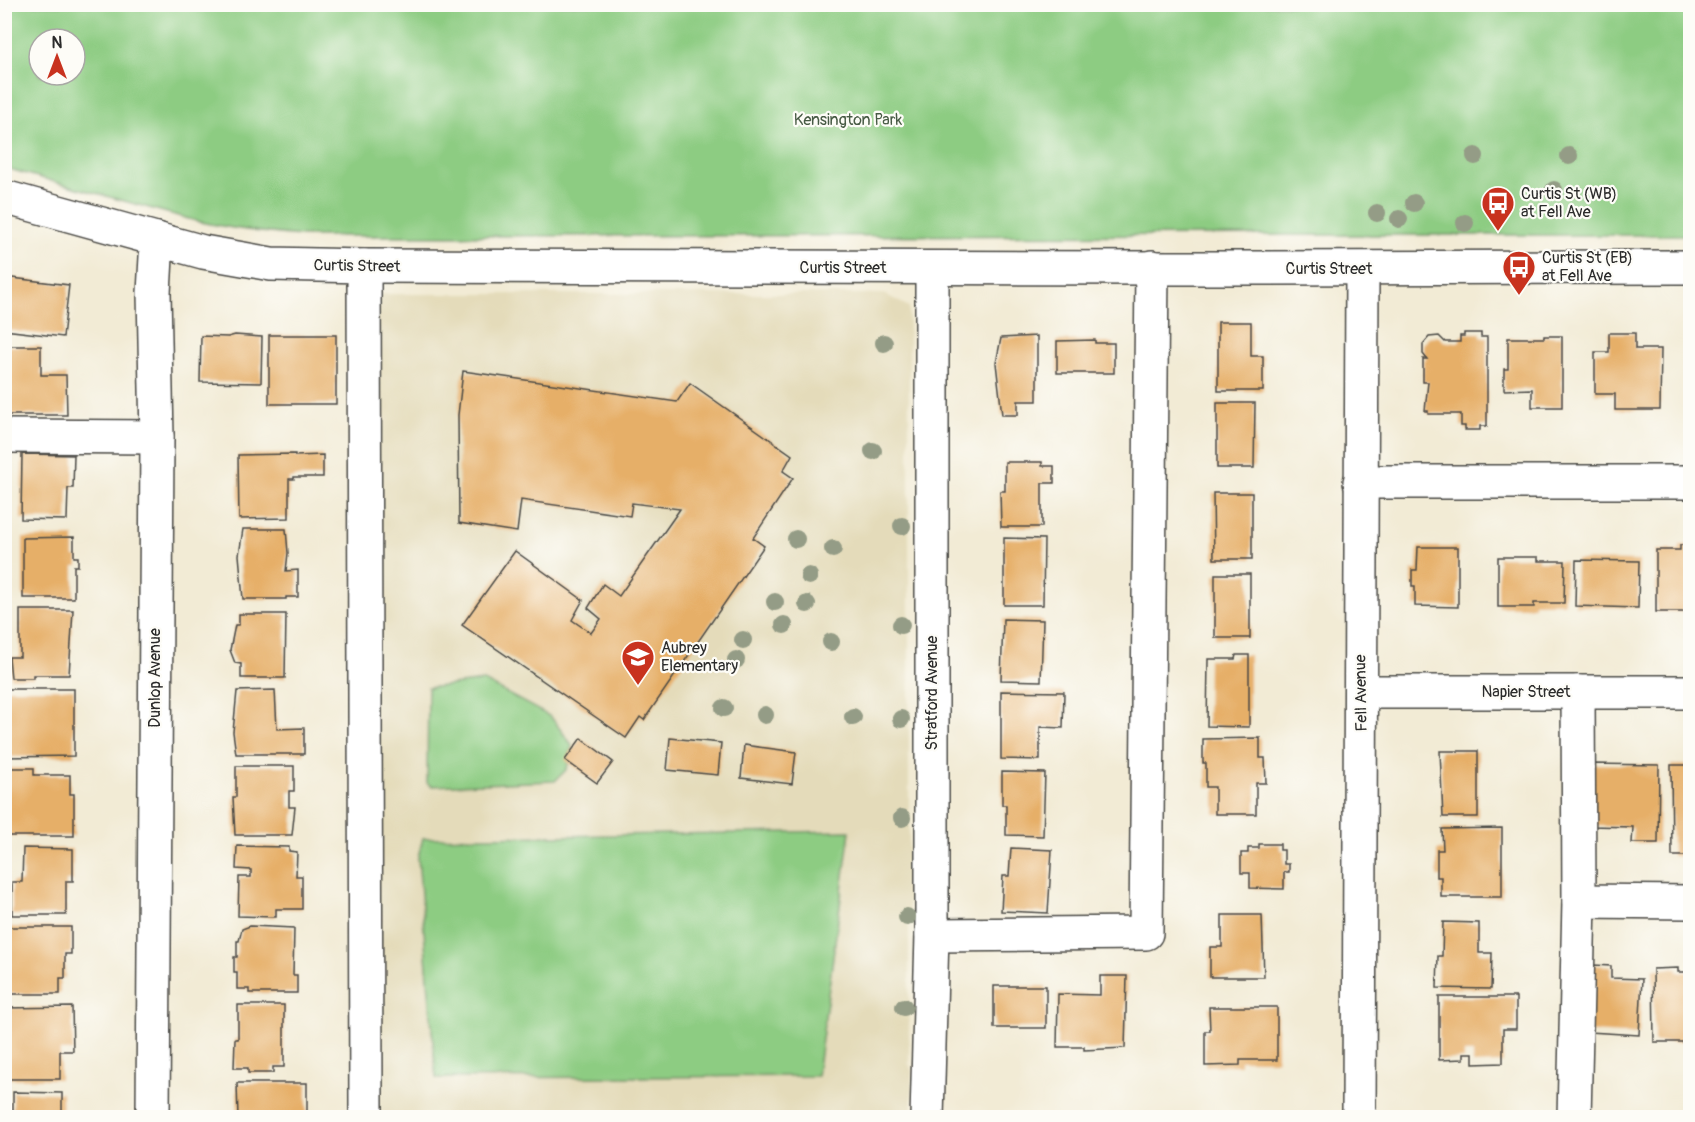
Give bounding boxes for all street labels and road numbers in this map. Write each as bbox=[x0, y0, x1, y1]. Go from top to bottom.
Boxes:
street label: Curtis Street bbox=[313, 255, 401, 277]
street label: Curtis Street bbox=[800, 258, 887, 278]
street label: Curtis Street bbox=[1286, 259, 1373, 279]
street label: Dunlop Avenue bbox=[145, 628, 165, 728]
street label: Stratford Avenue bbox=[922, 635, 942, 750]
street label: Fell Avenue bbox=[1350, 654, 1372, 732]
street label: Napier Street bbox=[1481, 682, 1571, 702]

